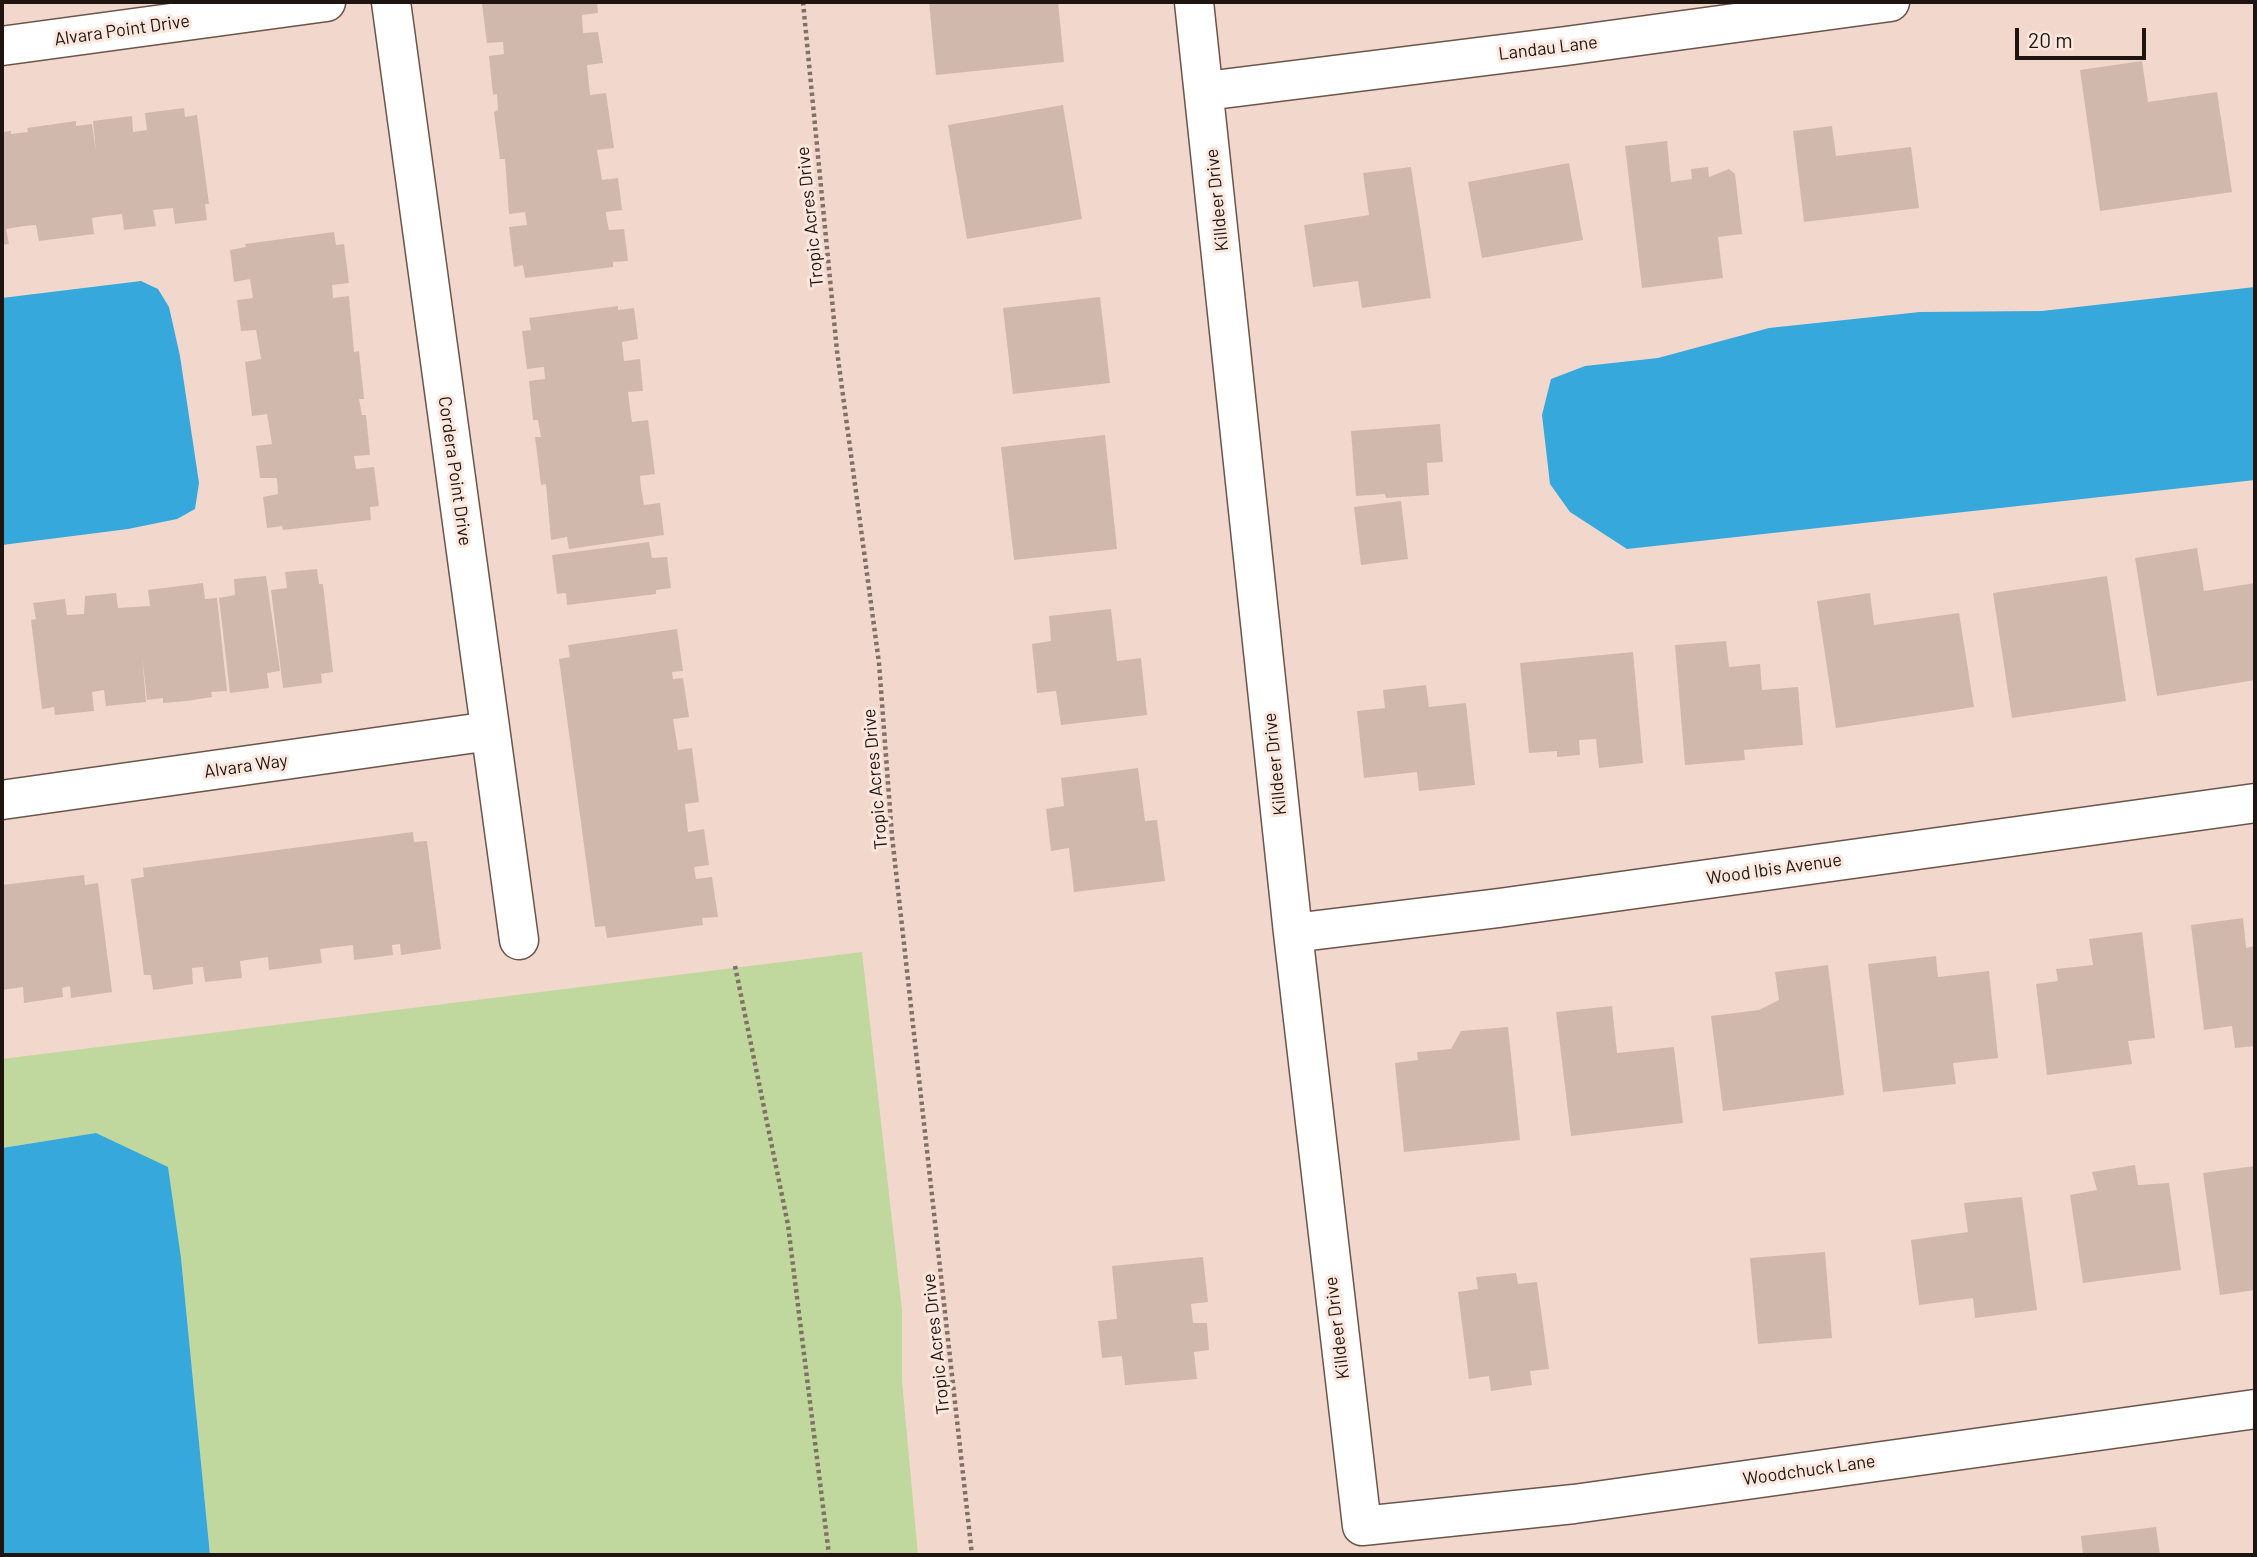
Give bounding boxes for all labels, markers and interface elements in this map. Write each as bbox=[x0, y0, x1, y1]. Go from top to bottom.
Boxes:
street label: Alvara Point Drive bbox=[53, 10, 191, 50]
scale bar bbox=[2019, 14, 2150, 58]
text: 20 m bbox=[2028, 27, 2073, 52]
street label: Landau Lane bbox=[1497, 31, 1599, 65]
street label: Tropic Acres Drive bbox=[792, 146, 828, 288]
street label: Killdeer Drive bbox=[1201, 148, 1233, 252]
street label: Cordera Point Drive bbox=[434, 395, 476, 547]
street label: Tropic Acres Drive bbox=[858, 708, 892, 850]
street label: Killdeer Drive bbox=[1259, 712, 1291, 816]
street label: Alvara Way bbox=[203, 749, 289, 783]
street label: Wood Ibis Avenue bbox=[1705, 849, 1843, 889]
street label: Tropic Acres Drive bbox=[918, 1273, 954, 1415]
street label: Killdeer Drive bbox=[1320, 1275, 1354, 1381]
street label: Woodchuck Lane bbox=[1741, 1450, 1877, 1490]

